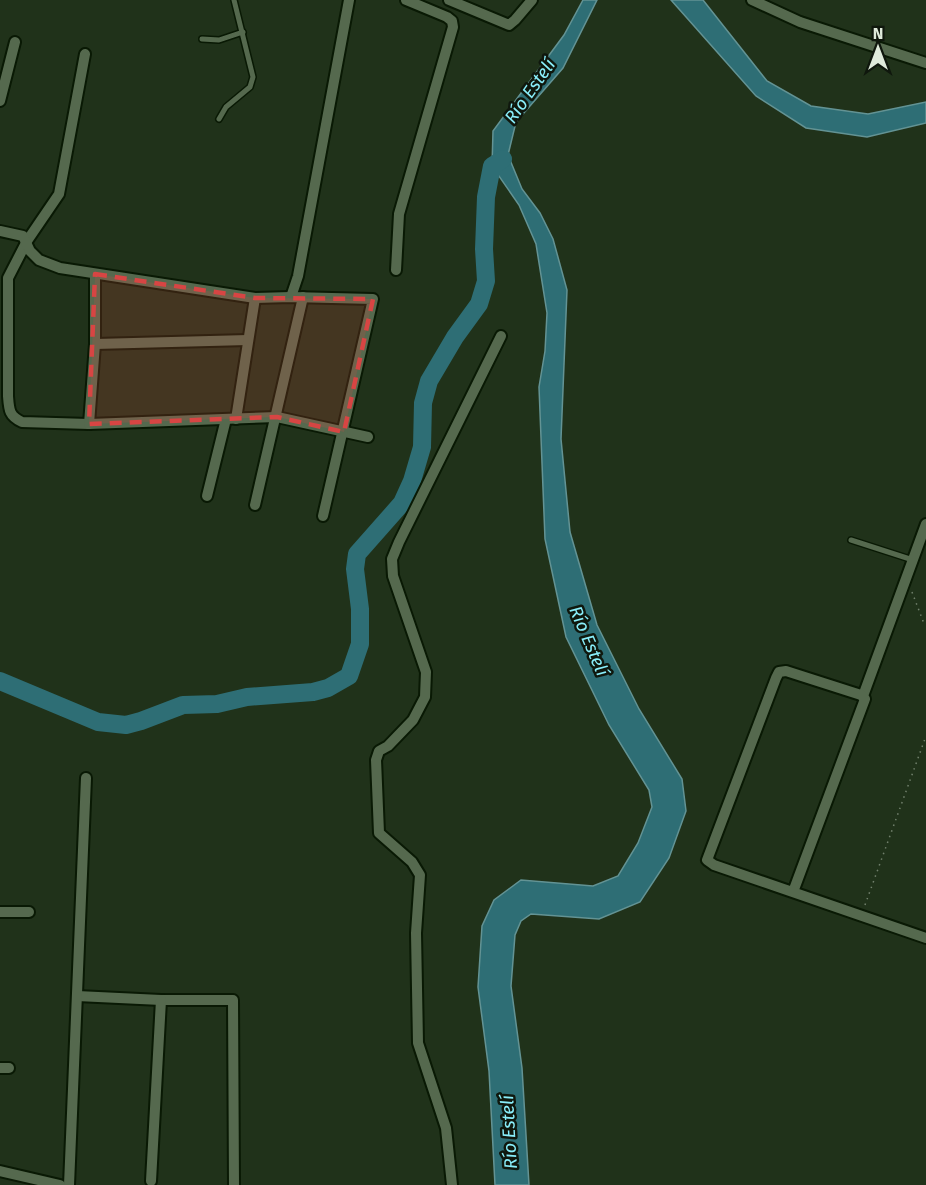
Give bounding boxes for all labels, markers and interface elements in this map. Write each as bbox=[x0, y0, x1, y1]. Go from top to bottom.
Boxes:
north arrow bbox=[848, 18, 908, 78]
text: N bbox=[873, 24, 883, 43]
water label: Río Estelí bbox=[500, 54, 561, 128]
water label: Río Estelí bbox=[564, 603, 614, 680]
water label: Río Estelí bbox=[496, 1093, 522, 1170]

